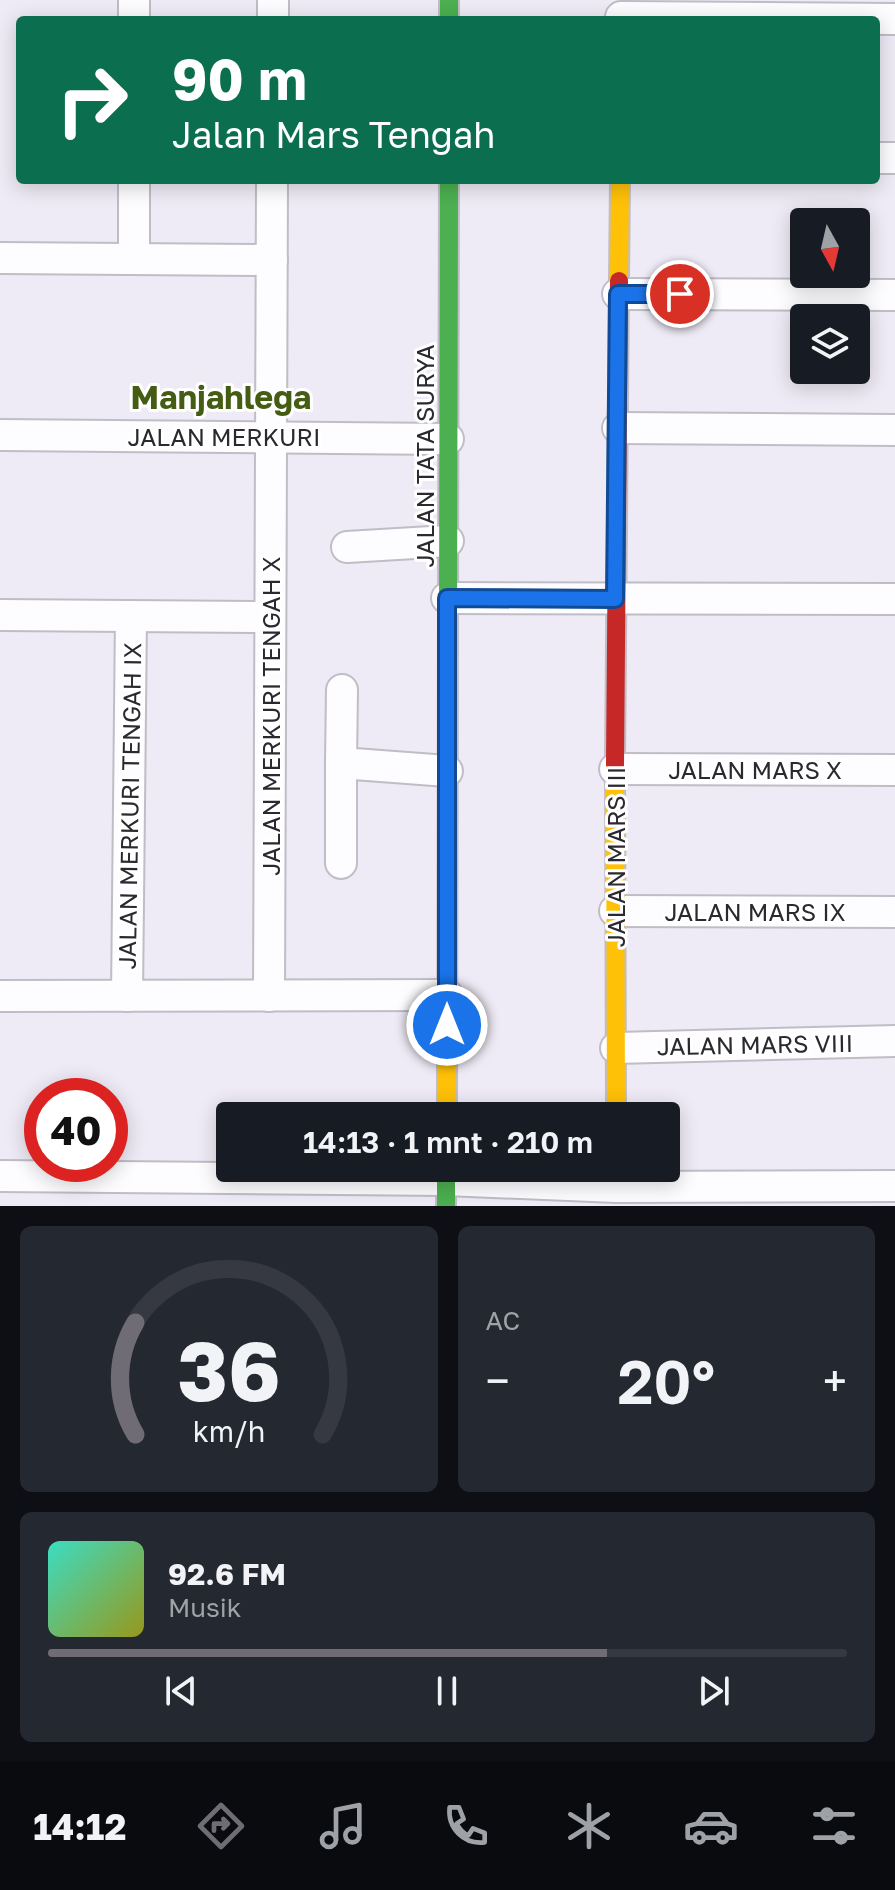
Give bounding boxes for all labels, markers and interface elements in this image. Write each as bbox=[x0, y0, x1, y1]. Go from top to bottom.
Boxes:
text: 90 m bbox=[172, 45, 307, 112]
icon: right bbox=[40, 48, 144, 152]
text: Jalan Mars Tengah bbox=[172, 113, 495, 156]
north arrow bbox=[790, 208, 870, 288]
map controls bbox=[790, 208, 870, 384]
pin bbox=[646, 260, 714, 328]
icon: arrive bbox=[658, 272, 702, 316]
button: layers bbox=[790, 304, 870, 384]
street label: JALAN TATA SURYA bbox=[410, 344, 439, 568]
district label: Manjahlega bbox=[131, 378, 311, 416]
street label: JALAN MERKURI bbox=[128, 422, 320, 451]
street label: JALAN MERKURI TENGAH X bbox=[256, 556, 285, 876]
street label: JALAN MERKURI TENGAH IX bbox=[112, 642, 146, 970]
street label: JALAN MARS X bbox=[668, 755, 842, 784]
street label: JALAN MARS III bbox=[601, 767, 630, 947]
street label: JALAN MARS IX bbox=[664, 897, 846, 926]
position arrow bbox=[405, 983, 489, 1067]
street label: JALAN MARS VIII bbox=[657, 1028, 853, 1060]
speed limit sign: 40 bbox=[24, 1078, 128, 1182]
text: 14:13 · 1 mnt · 210 m bbox=[303, 1124, 593, 1160]
text: AC bbox=[486, 1305, 520, 1336]
text: 36 bbox=[177, 1319, 281, 1419]
text: 20° bbox=[617, 1345, 715, 1417]
text: − bbox=[486, 1354, 510, 1407]
text: + bbox=[823, 1354, 847, 1407]
text: km/h bbox=[192, 1414, 265, 1448]
text: 92.6 FM bbox=[168, 1556, 286, 1592]
text: Musik bbox=[168, 1592, 242, 1623]
icon: previous bbox=[159, 1669, 203, 1713]
icon: pause bbox=[425, 1669, 469, 1713]
icon: next bbox=[692, 1669, 736, 1713]
icon: directions bbox=[193, 1798, 249, 1854]
icon: music bbox=[315, 1798, 371, 1854]
icon: phone bbox=[438, 1798, 494, 1854]
icon: climate bbox=[561, 1798, 617, 1854]
icon: car bbox=[683, 1798, 739, 1854]
icon: filters bbox=[806, 1798, 862, 1854]
text: 14:12 bbox=[33, 1805, 126, 1848]

